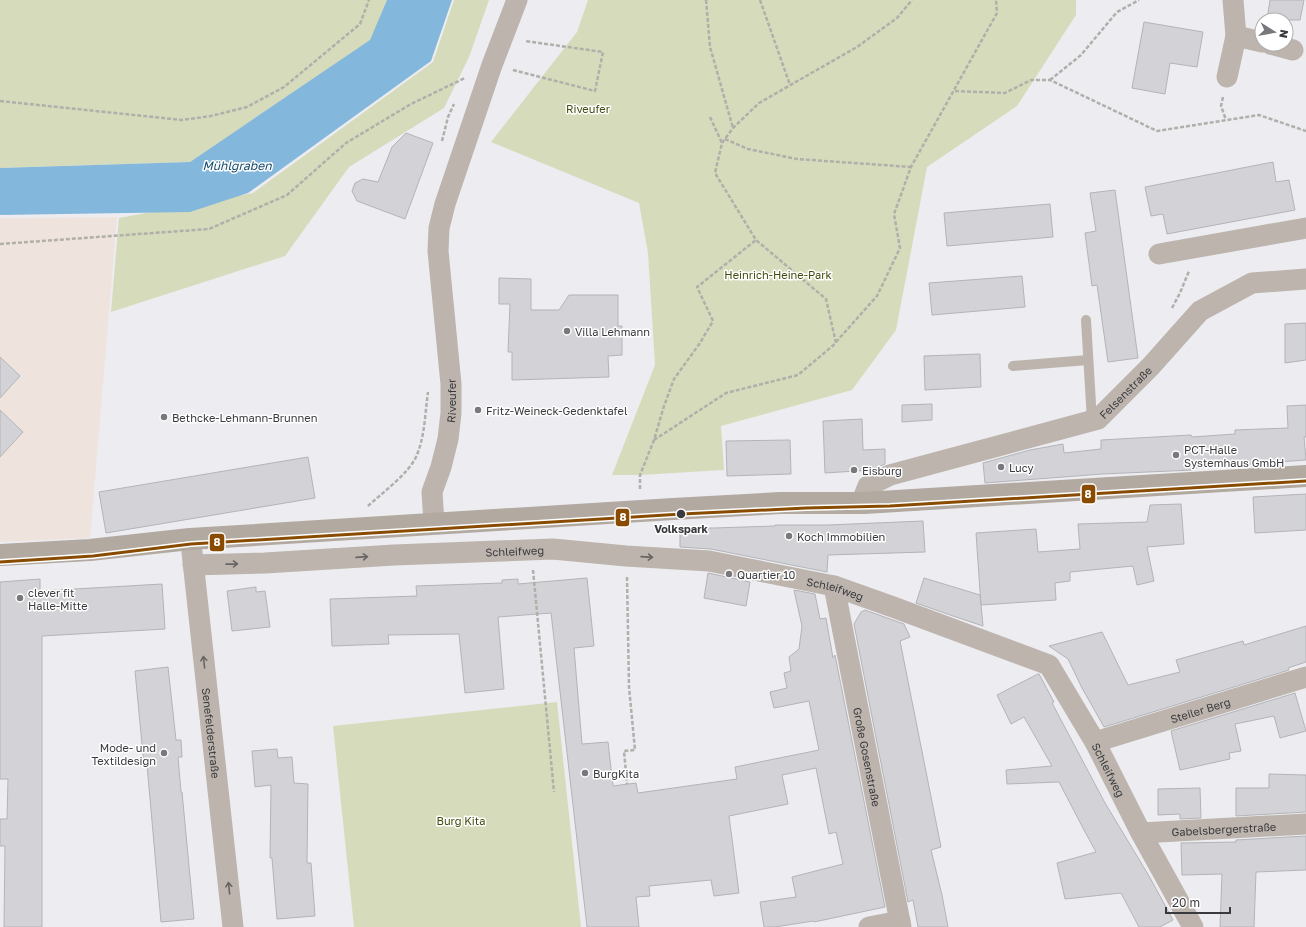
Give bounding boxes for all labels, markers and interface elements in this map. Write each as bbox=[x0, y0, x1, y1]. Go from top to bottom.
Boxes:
north arrow bbox=[1254, 12, 1294, 52]
text: N bbox=[1277, 29, 1291, 39]
park label: Riveufer bbox=[566, 102, 611, 115]
water label: Mühlgraben bbox=[202, 158, 272, 173]
park label: Heinrich-Heine-Park bbox=[724, 268, 832, 281]
place label: Villa Lehmann bbox=[575, 325, 650, 338]
marker: Villa Lehmann bbox=[562, 326, 572, 336]
street label: Felsenstraße bbox=[1096, 363, 1154, 421]
street label: Riveufer bbox=[443, 377, 458, 423]
place label: Fritz-Weineck-Gedenktafel bbox=[486, 404, 628, 417]
marker: Fritz-Weineck-Gedenktafel bbox=[473, 405, 483, 415]
place label: Bethcke-Lehmann-Brunnen bbox=[172, 411, 317, 424]
marker: Bethcke-Lehmann-Brunnen bbox=[159, 412, 169, 422]
place label: PCT-Halle Systemhaus GmbH bbox=[1184, 443, 1284, 469]
marker: PCT-Halle Systemhaus GmbH bbox=[1171, 450, 1181, 460]
place label: Lucy bbox=[1009, 461, 1034, 474]
marker: Lucy bbox=[996, 462, 1006, 472]
place label: Eisburg bbox=[862, 464, 902, 477]
marker: Eisburg bbox=[849, 465, 859, 475]
line badge: 8 bbox=[1081, 484, 1096, 504]
text: 8 bbox=[1084, 487, 1092, 500]
line badge: 8 bbox=[615, 508, 630, 527]
marker: Volkspark bbox=[675, 508, 687, 520]
text: 8 bbox=[619, 510, 627, 523]
place label: Volkspark bbox=[654, 522, 708, 535]
place label: Koch Immobilien bbox=[797, 530, 885, 543]
marker: Koch Immobilien bbox=[784, 531, 794, 541]
line badge: 8 bbox=[209, 533, 225, 552]
text: 8 bbox=[213, 535, 221, 548]
street label: Schleifweg bbox=[485, 543, 544, 558]
one-way arrow bbox=[355, 554, 368, 561]
one-way arrow bbox=[640, 554, 653, 561]
one-way arrow bbox=[225, 560, 238, 568]
place label: Quartier 10 bbox=[737, 568, 796, 581]
marker: Quartier 10 bbox=[724, 569, 734, 579]
street label: Schleifweg bbox=[806, 574, 865, 603]
place label: clever fit Halle-Mitte bbox=[28, 586, 88, 612]
marker: clever fit Halle-Mitte bbox=[15, 593, 25, 603]
one-way arrow bbox=[200, 656, 207, 669]
street label: Senefelderstraße bbox=[200, 687, 223, 779]
street label: Steiler Berg bbox=[1169, 694, 1232, 725]
street label: Große Gosenstraße bbox=[851, 706, 884, 807]
street label: Schleifweg bbox=[1090, 740, 1128, 799]
place label: Mode- und Textildesign bbox=[92, 741, 156, 767]
marker: Mode- und Textildesign bbox=[159, 748, 169, 758]
place label: BurgKita bbox=[593, 767, 639, 780]
marker: BurgKita bbox=[580, 768, 590, 778]
park label: Burg Kita bbox=[437, 814, 485, 827]
street label: Gabelsbergerstraße bbox=[1171, 819, 1277, 838]
one-way arrow bbox=[225, 882, 232, 895]
scale bar bbox=[1166, 889, 1230, 915]
text: 20 m bbox=[1172, 895, 1200, 910]

